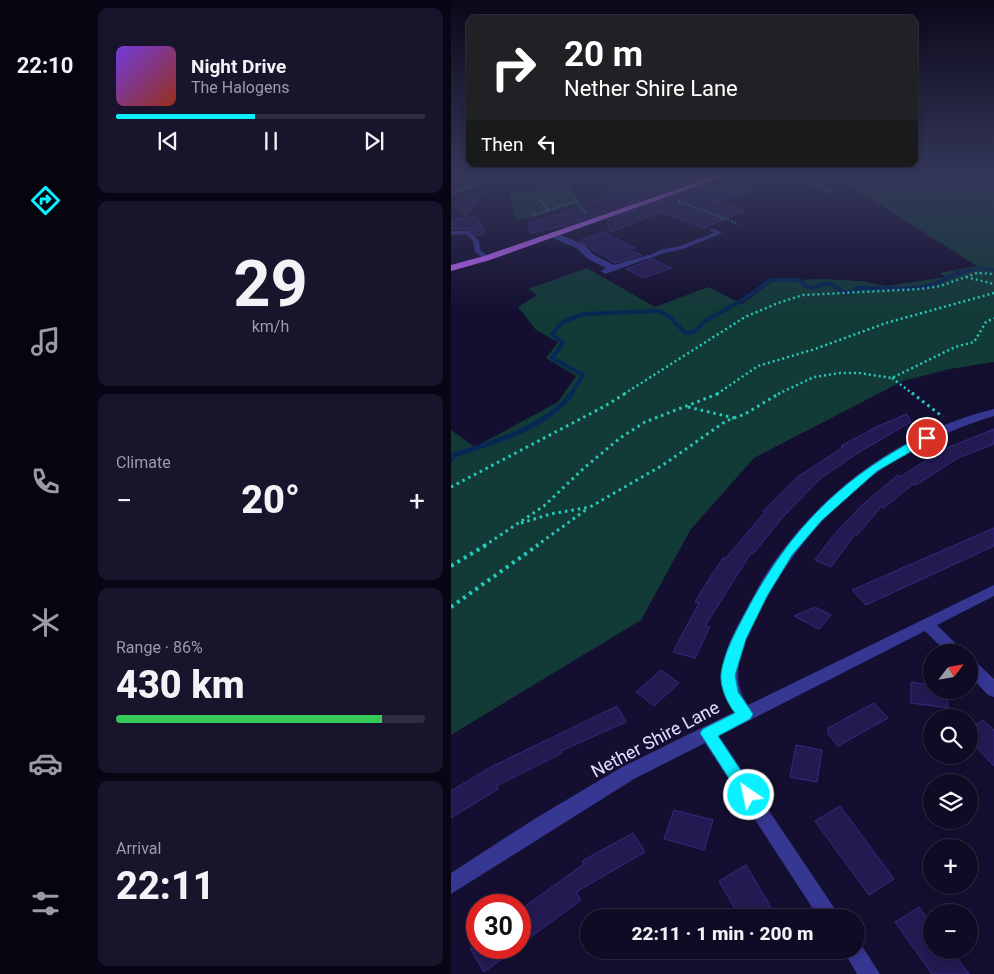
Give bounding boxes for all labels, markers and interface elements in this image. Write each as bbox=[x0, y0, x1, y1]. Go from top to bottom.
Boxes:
text: 20 m bbox=[564, 34, 643, 75]
icon: right bbox=[481, 35, 546, 100]
text: 22:10 bbox=[17, 53, 73, 78]
text: Night Drive bbox=[191, 55, 286, 78]
text: Nether Shire Lane bbox=[564, 76, 738, 101]
text: The Halogens bbox=[191, 78, 290, 97]
icon: previous bbox=[154, 127, 182, 155]
icon: pause bbox=[257, 127, 285, 155]
icon: next bbox=[360, 127, 388, 155]
icon: left bbox=[533, 130, 561, 158]
text: Then bbox=[481, 133, 523, 156]
icon: directions bbox=[28, 183, 63, 218]
text: 29 bbox=[233, 246, 308, 322]
text: km/h bbox=[252, 317, 289, 336]
icon: music bbox=[28, 324, 63, 359]
pin bbox=[906, 417, 948, 459]
icon: arrive bbox=[913, 424, 941, 452]
text: Climate bbox=[116, 453, 171, 472]
icon: phone bbox=[28, 464, 63, 499]
text: 20° bbox=[241, 478, 300, 522]
text: − bbox=[116, 484, 132, 517]
text: + bbox=[409, 484, 425, 517]
icon: climate bbox=[28, 605, 63, 640]
text: Range · 86% bbox=[116, 638, 203, 657]
north arrow bbox=[923, 644, 979, 699]
map controls bbox=[923, 644, 978, 959]
text: 430 km bbox=[116, 663, 245, 707]
street label: Nether Shire Lane bbox=[587, 696, 723, 782]
button: search bbox=[923, 709, 978, 764]
icon: car bbox=[28, 746, 63, 781]
position arrow bbox=[722, 768, 774, 820]
button: layers bbox=[923, 774, 978, 829]
text: Arrival bbox=[116, 839, 161, 858]
button: + bbox=[923, 839, 978, 894]
text: 22:11 bbox=[116, 864, 215, 908]
icon: filters bbox=[28, 886, 63, 921]
speed limit sign: 30 bbox=[466, 894, 531, 959]
button: − bbox=[923, 904, 978, 959]
text: 22:11 · 1 min · 200 m bbox=[631, 922, 814, 945]

